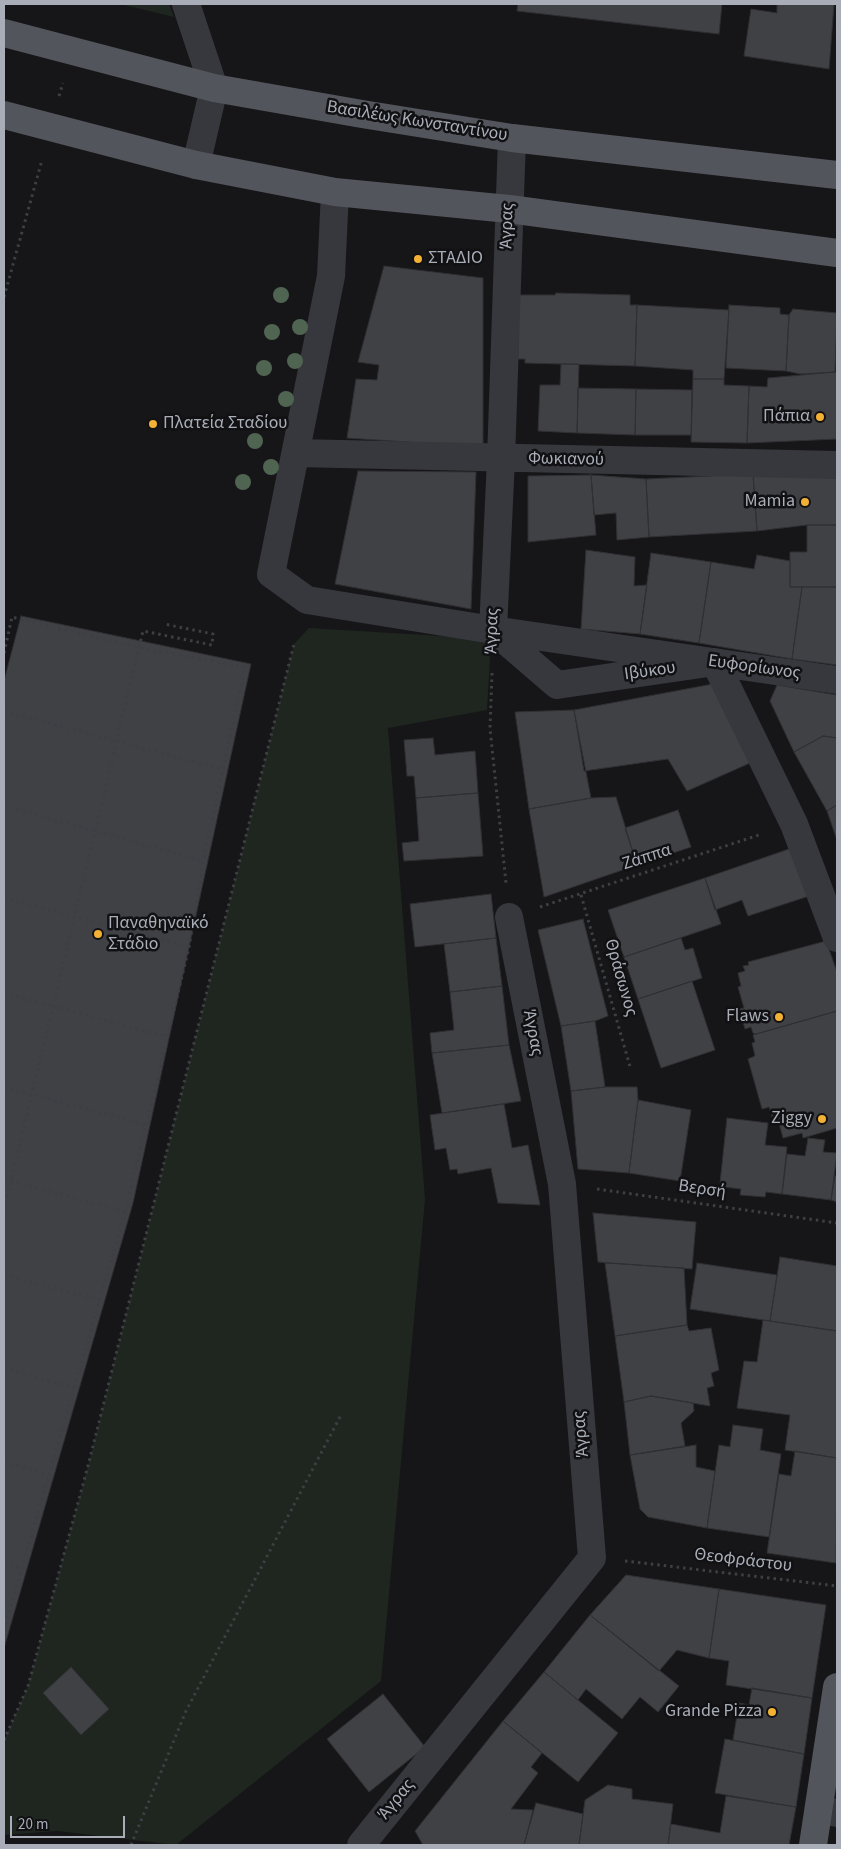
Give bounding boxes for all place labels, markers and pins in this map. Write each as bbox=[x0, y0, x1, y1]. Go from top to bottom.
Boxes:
place label: ΣΤΑΔΙΟ bbox=[428, 248, 483, 270]
marker: ΣΤΑΔΙΟ bbox=[412, 253, 424, 265]
place label: Πάπια bbox=[763, 406, 810, 428]
marker: Πάπια bbox=[814, 411, 826, 423]
place label: Πλατεία Σταδίου bbox=[163, 413, 287, 435]
marker: Πλατεία Σταδίου bbox=[147, 418, 159, 430]
place label: Mamia bbox=[744, 491, 795, 513]
marker: Mamia bbox=[799, 496, 811, 508]
place label: Παναθηναϊκό Στάδιο bbox=[108, 913, 209, 956]
marker: Παναθηναϊκό Στάδιο bbox=[92, 928, 104, 940]
place label: Flaws bbox=[726, 1006, 769, 1028]
marker: Flaws bbox=[773, 1011, 785, 1023]
place label: Ziggy bbox=[771, 1108, 812, 1130]
marker: Ziggy bbox=[816, 1113, 828, 1125]
place label: Grande Pizza bbox=[665, 1701, 762, 1723]
marker: Grande Pizza bbox=[766, 1706, 778, 1718]

